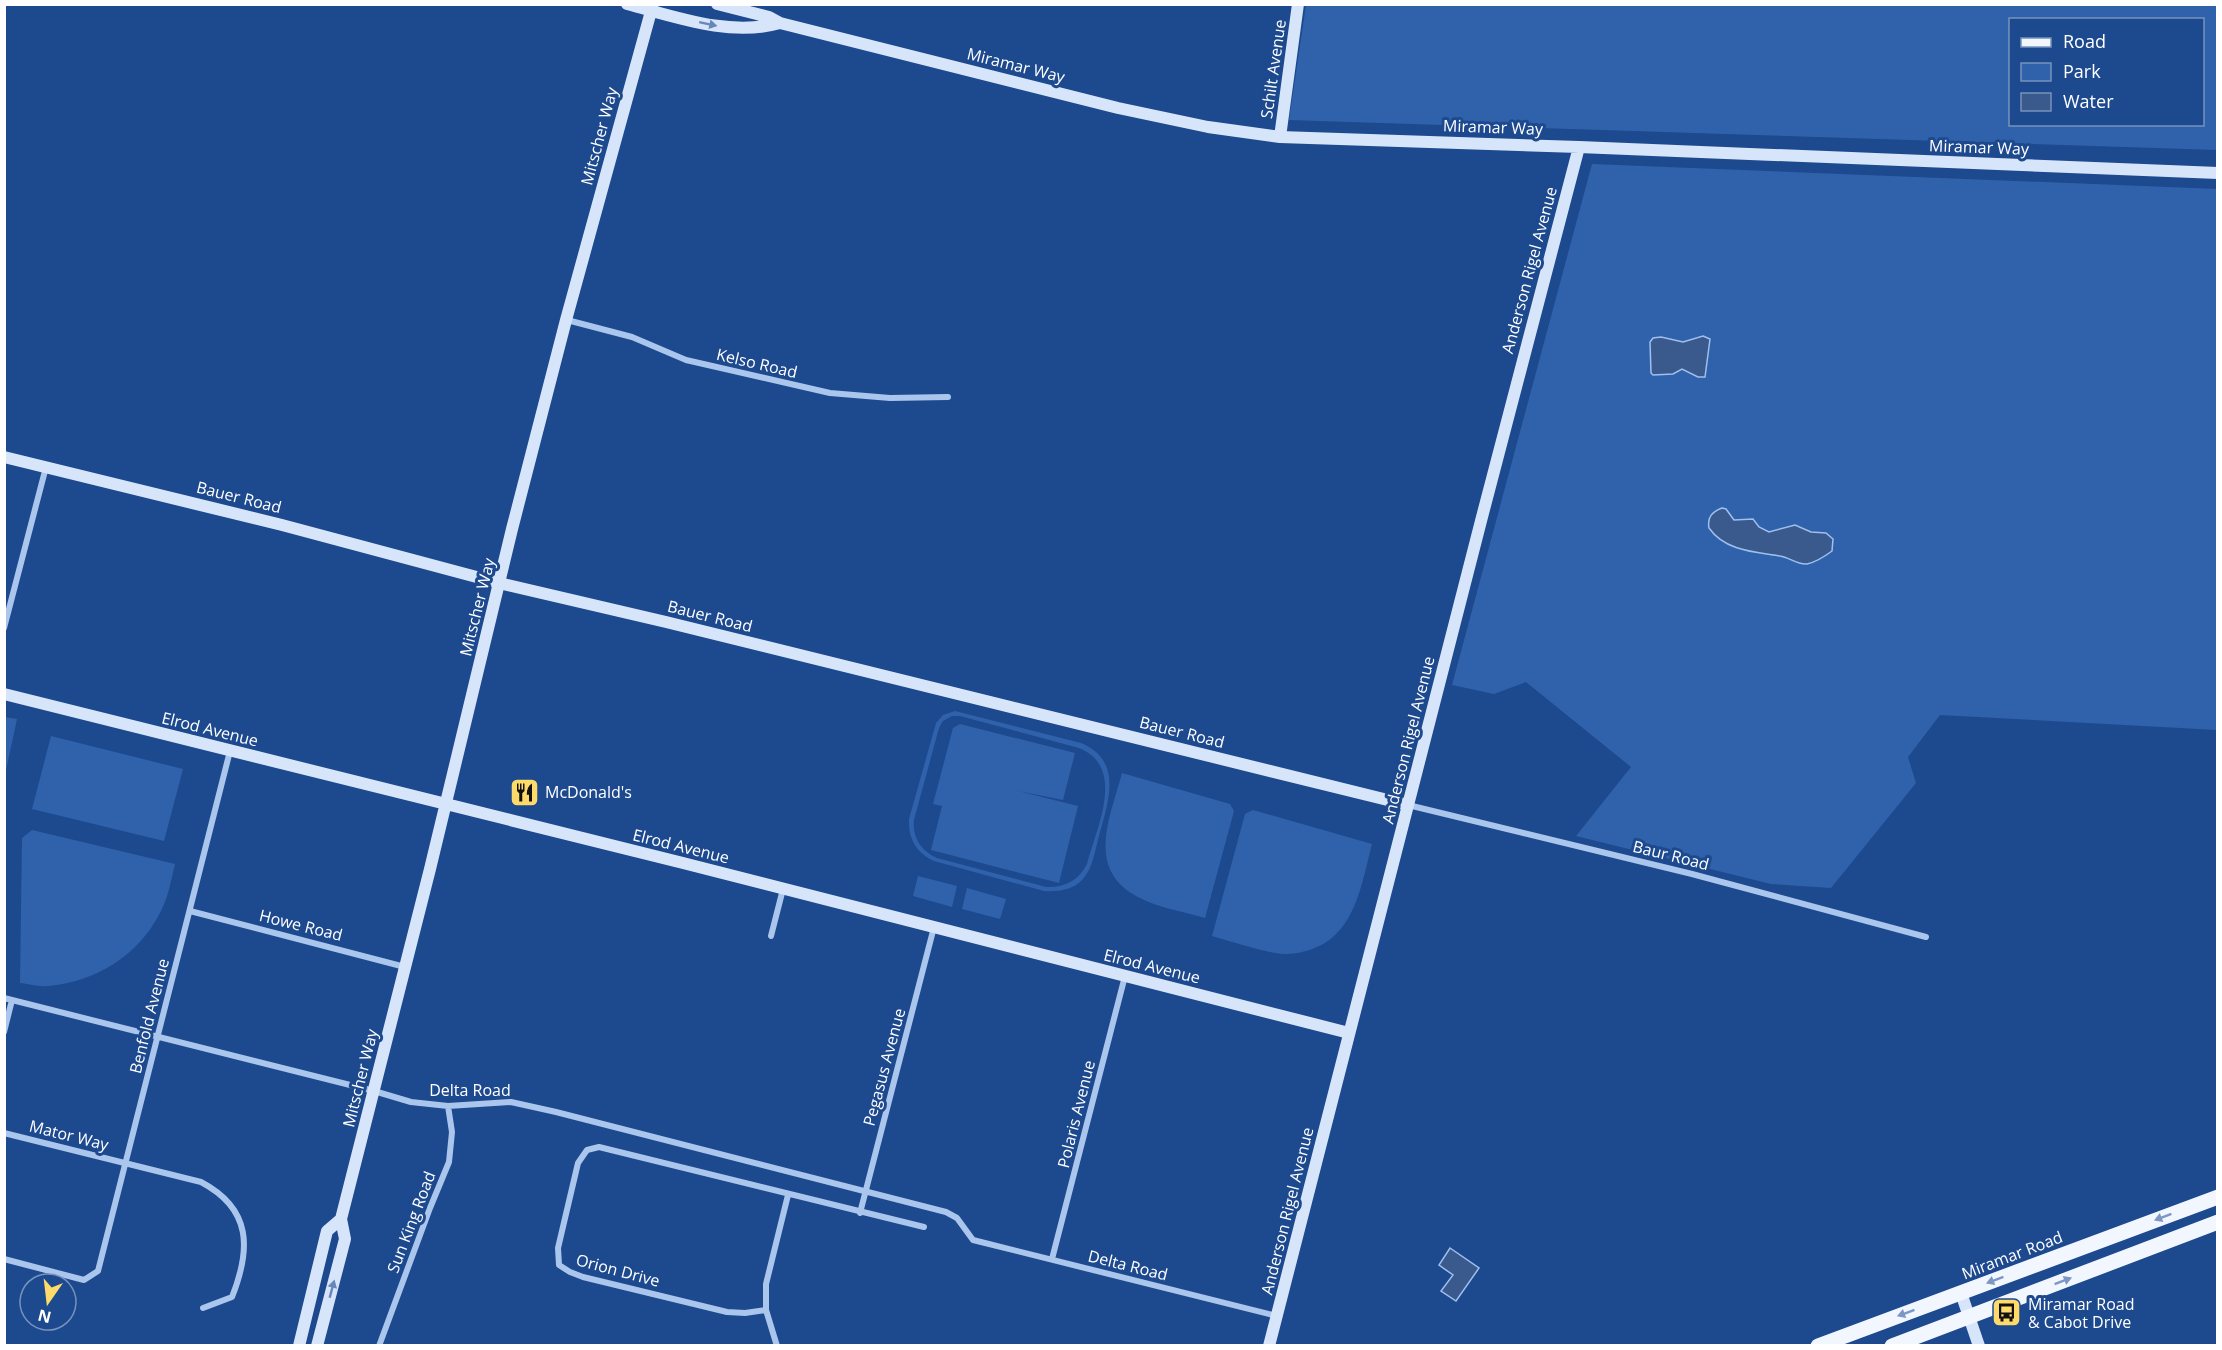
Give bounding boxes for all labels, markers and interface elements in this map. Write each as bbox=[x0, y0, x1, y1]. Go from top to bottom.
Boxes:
street label: Schilt Avenue bbox=[1255, 18, 1291, 120]
legend bbox=[2009, 18, 2204, 126]
one-way arrow bbox=[699, 20, 717, 30]
text: Road bbox=[2063, 29, 2106, 53]
street label: Miramar Way bbox=[965, 42, 1068, 88]
text: Park bbox=[2063, 59, 2101, 83]
street label: Mitscher Way bbox=[575, 84, 623, 187]
text: Water bbox=[2063, 89, 2114, 113]
street label: Miramar Way bbox=[1443, 114, 1544, 140]
street label: Miramar Way bbox=[1929, 134, 2030, 160]
street label: Anderson Rigel Avenue bbox=[1496, 184, 1562, 356]
street label: Kelso Road bbox=[714, 343, 800, 383]
street label: Bauer Road bbox=[194, 476, 284, 518]
street label: Mitscher Way bbox=[454, 555, 500, 658]
street label: Bauer Road bbox=[665, 595, 755, 637]
street label: Anderson Rigel Avenue bbox=[1377, 654, 1439, 826]
street label: Elrod Avenue bbox=[159, 706, 261, 752]
street label: Bauer Road bbox=[1137, 711, 1227, 753]
restaurant icon: McDonald's bbox=[508, 776, 540, 808]
place label: McDonald's bbox=[545, 781, 632, 803]
street label: Elrod Avenue bbox=[630, 823, 732, 869]
street label: Baur Road bbox=[1631, 835, 1711, 875]
street label: Howe Road bbox=[257, 904, 345, 946]
street label: Elrod Avenue bbox=[1101, 943, 1203, 989]
street label: Benfold Avenue bbox=[124, 956, 174, 1076]
street label: Pegasus Avenue bbox=[858, 1006, 910, 1128]
street label: Mitscher Way bbox=[337, 1026, 383, 1129]
street label: Polaris Avenue bbox=[1052, 1058, 1100, 1170]
street label: Delta Road bbox=[429, 1079, 511, 1101]
street label: Mator Way bbox=[27, 1115, 112, 1156]
street label: Anderson Rigel Avenue bbox=[1256, 1125, 1318, 1297]
street label: Sun King Road bbox=[382, 1168, 440, 1276]
one-way arrow bbox=[2154, 1213, 2172, 1223]
street label: Miramar Road bbox=[1958, 1226, 2066, 1284]
street label: Delta Road bbox=[1086, 1244, 1170, 1286]
street label: Orion Drive bbox=[574, 1248, 662, 1292]
north arrow bbox=[18, 1272, 78, 1332]
one-way arrow bbox=[1986, 1276, 2004, 1285]
one-way arrow bbox=[2054, 1276, 2072, 1286]
one-way arrow bbox=[327, 1280, 337, 1298]
place label: Miramar Road & Cabot Drive bbox=[2028, 1293, 2134, 1333]
bus stop icon: Miramar Road & Cabot Drive bbox=[1991, 1297, 2023, 1329]
text: N bbox=[35, 1304, 53, 1329]
one-way arrow bbox=[1897, 1309, 1915, 1319]

